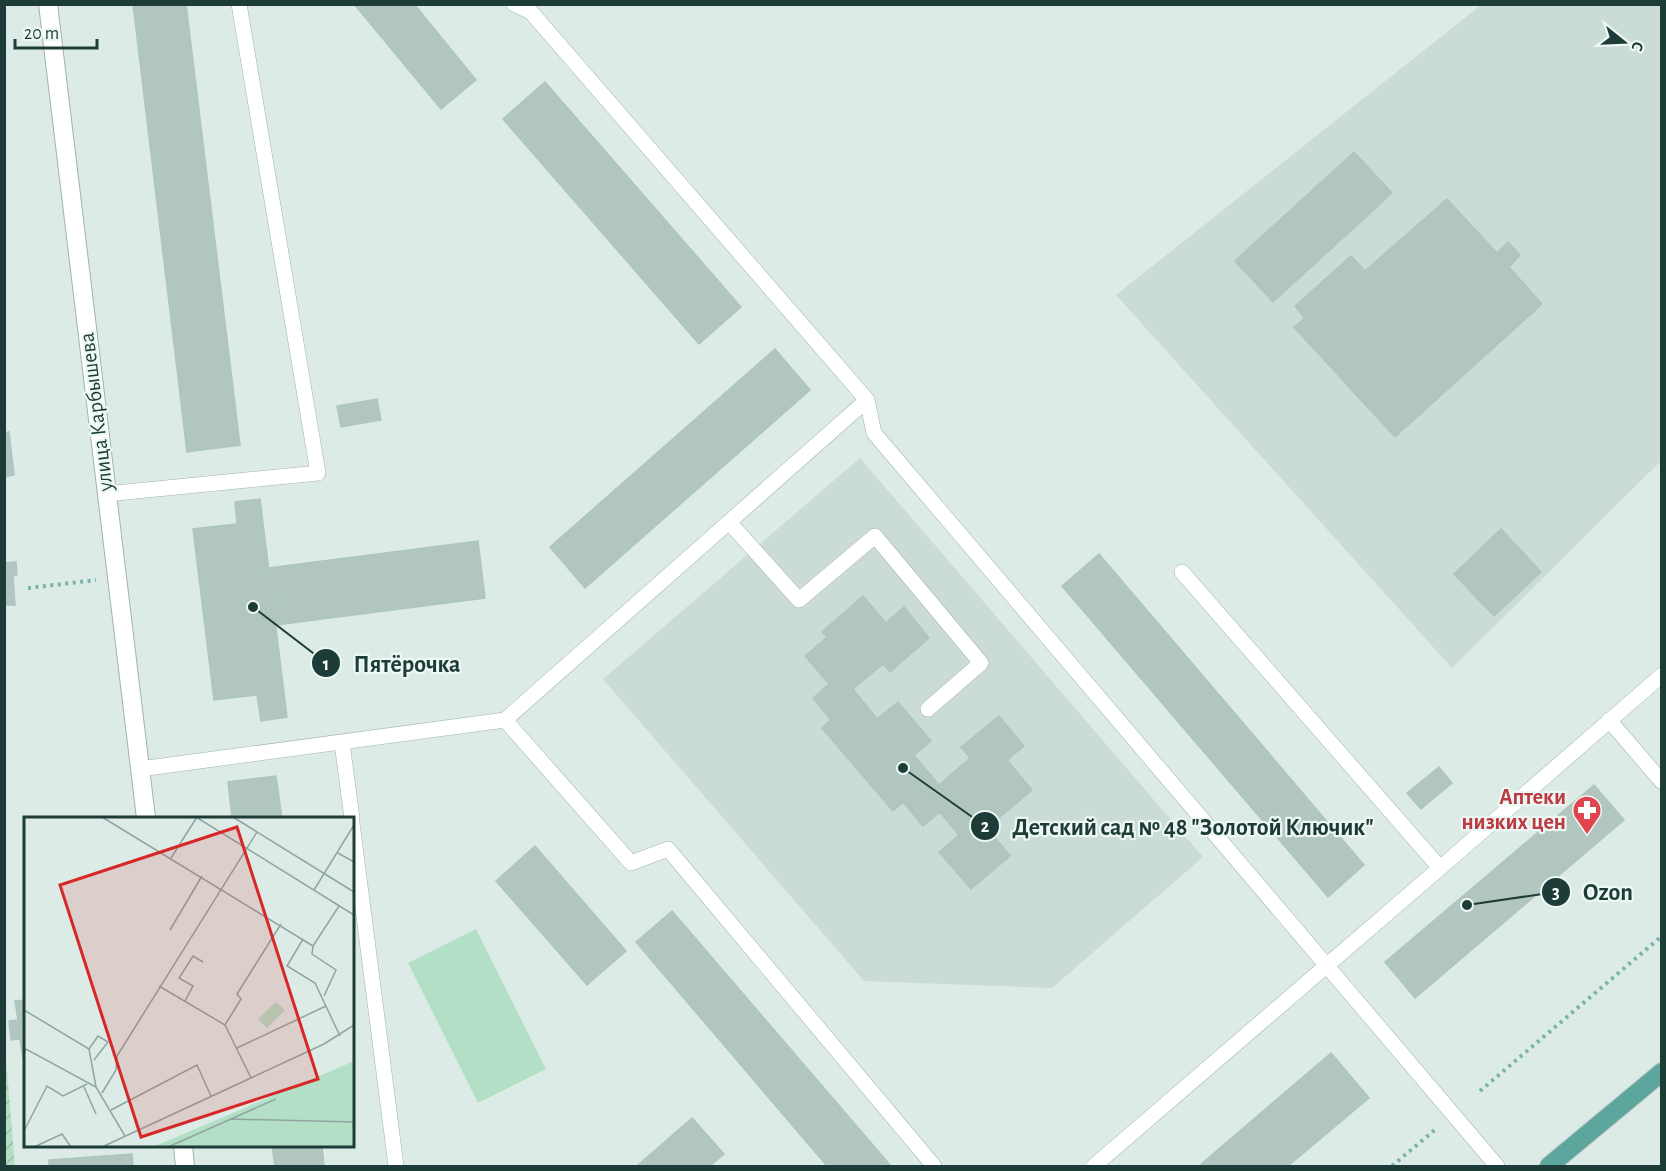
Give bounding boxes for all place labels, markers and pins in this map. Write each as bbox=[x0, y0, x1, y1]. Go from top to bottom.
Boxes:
callout: Пятёрочка bbox=[311, 642, 472, 684]
place label: Аптеки низких цен bbox=[1461, 786, 1566, 833]
pharmacy icon: Аптеки низких цен bbox=[1571, 794, 1603, 836]
callout: Детский сад № 48 "Золотой Ключик" bbox=[970, 805, 1385, 847]
callout: Ozon bbox=[1541, 871, 1645, 913]

